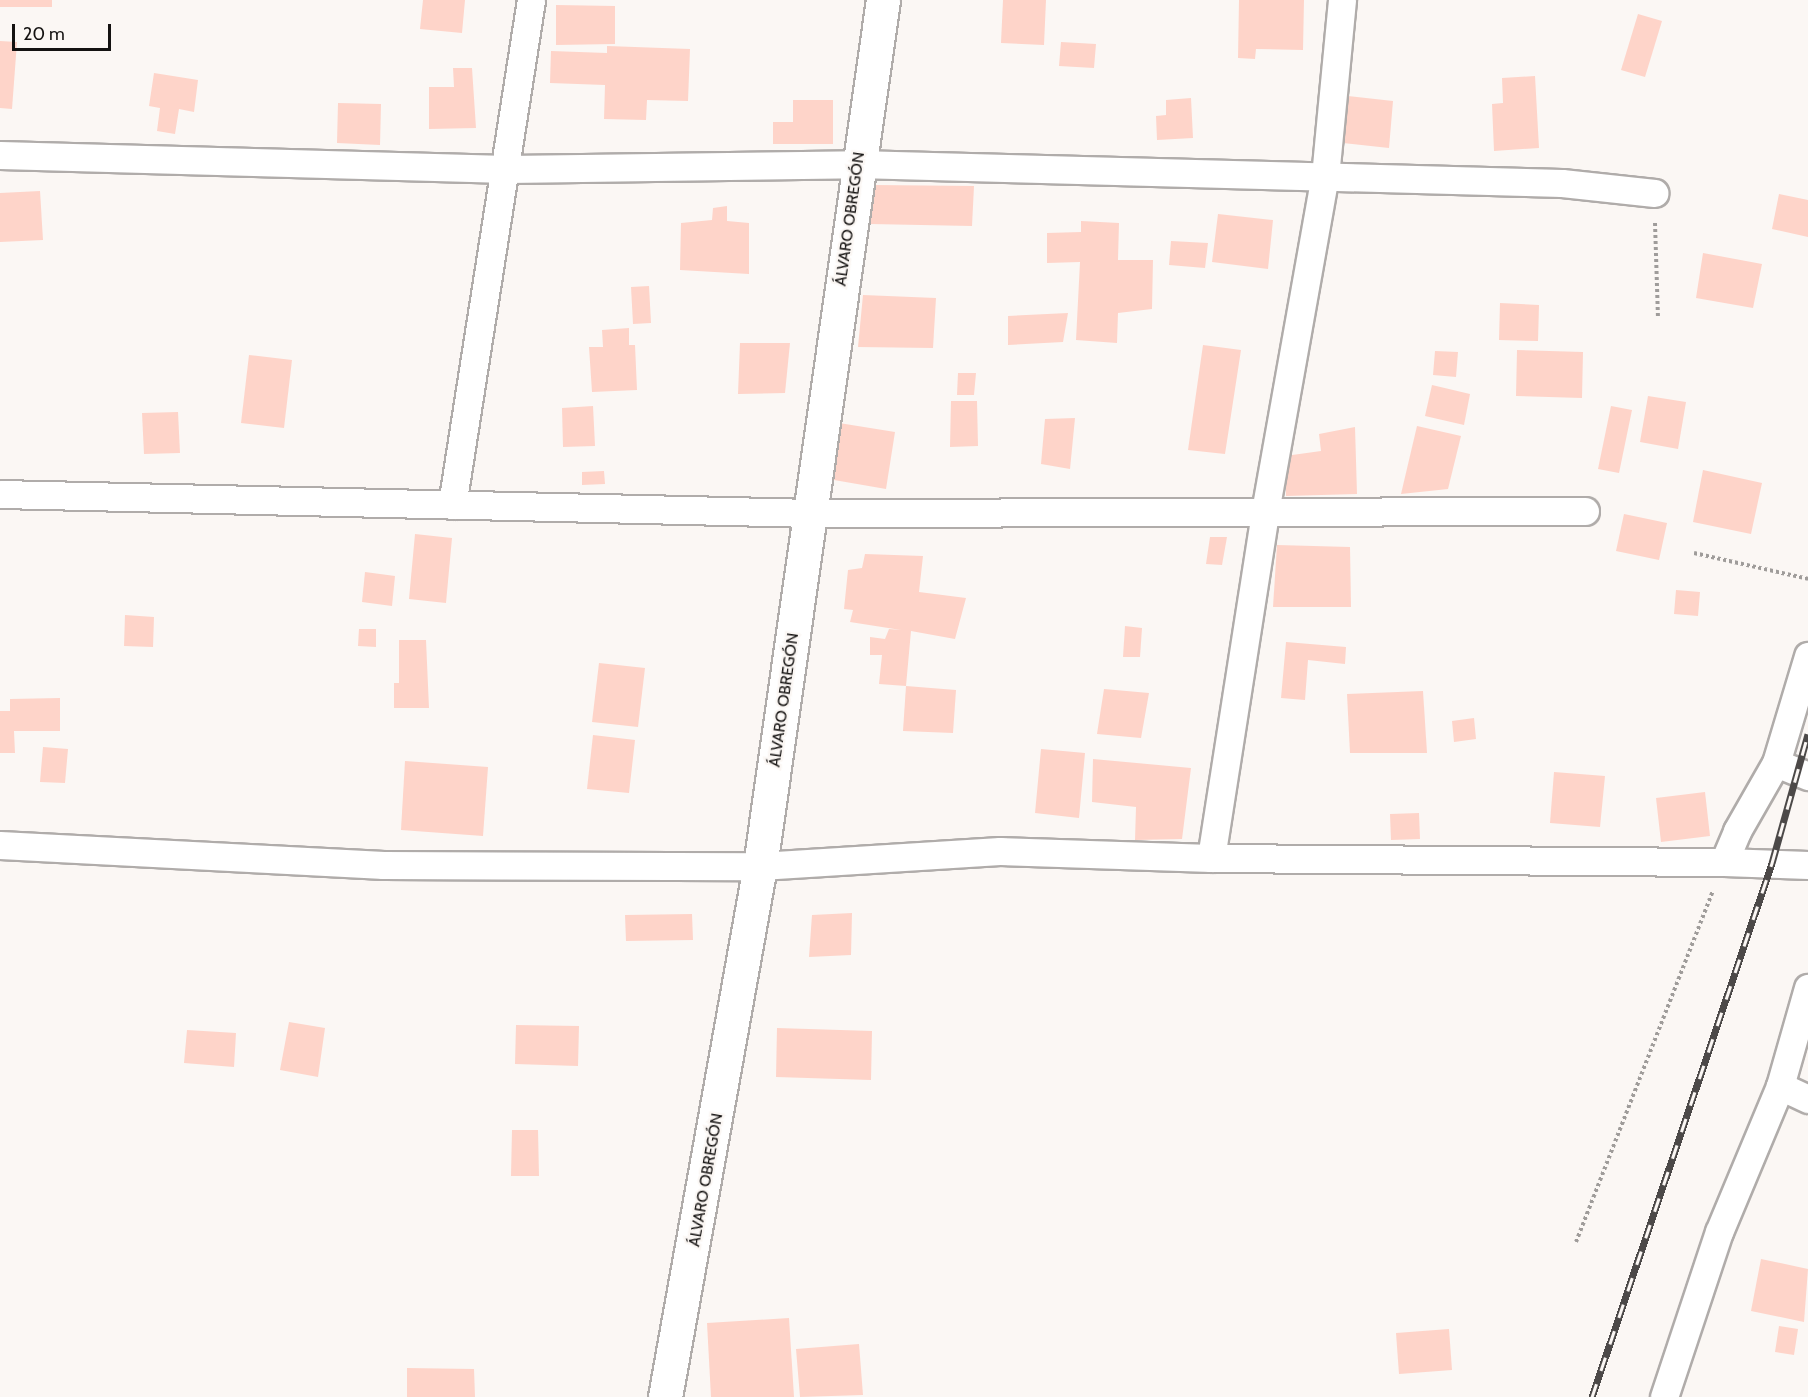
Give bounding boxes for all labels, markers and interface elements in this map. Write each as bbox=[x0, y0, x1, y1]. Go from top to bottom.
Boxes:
scale bar bbox=[15, 12, 114, 50]
text: 20 m bbox=[23, 23, 65, 45]
street label: ÁLVARO OBREGÓN bbox=[831, 151, 869, 287]
street label: ÁLVARO OBREGÓN bbox=[765, 632, 803, 768]
street label: ÁLVARO OBREGÓN bbox=[685, 1112, 727, 1248]

